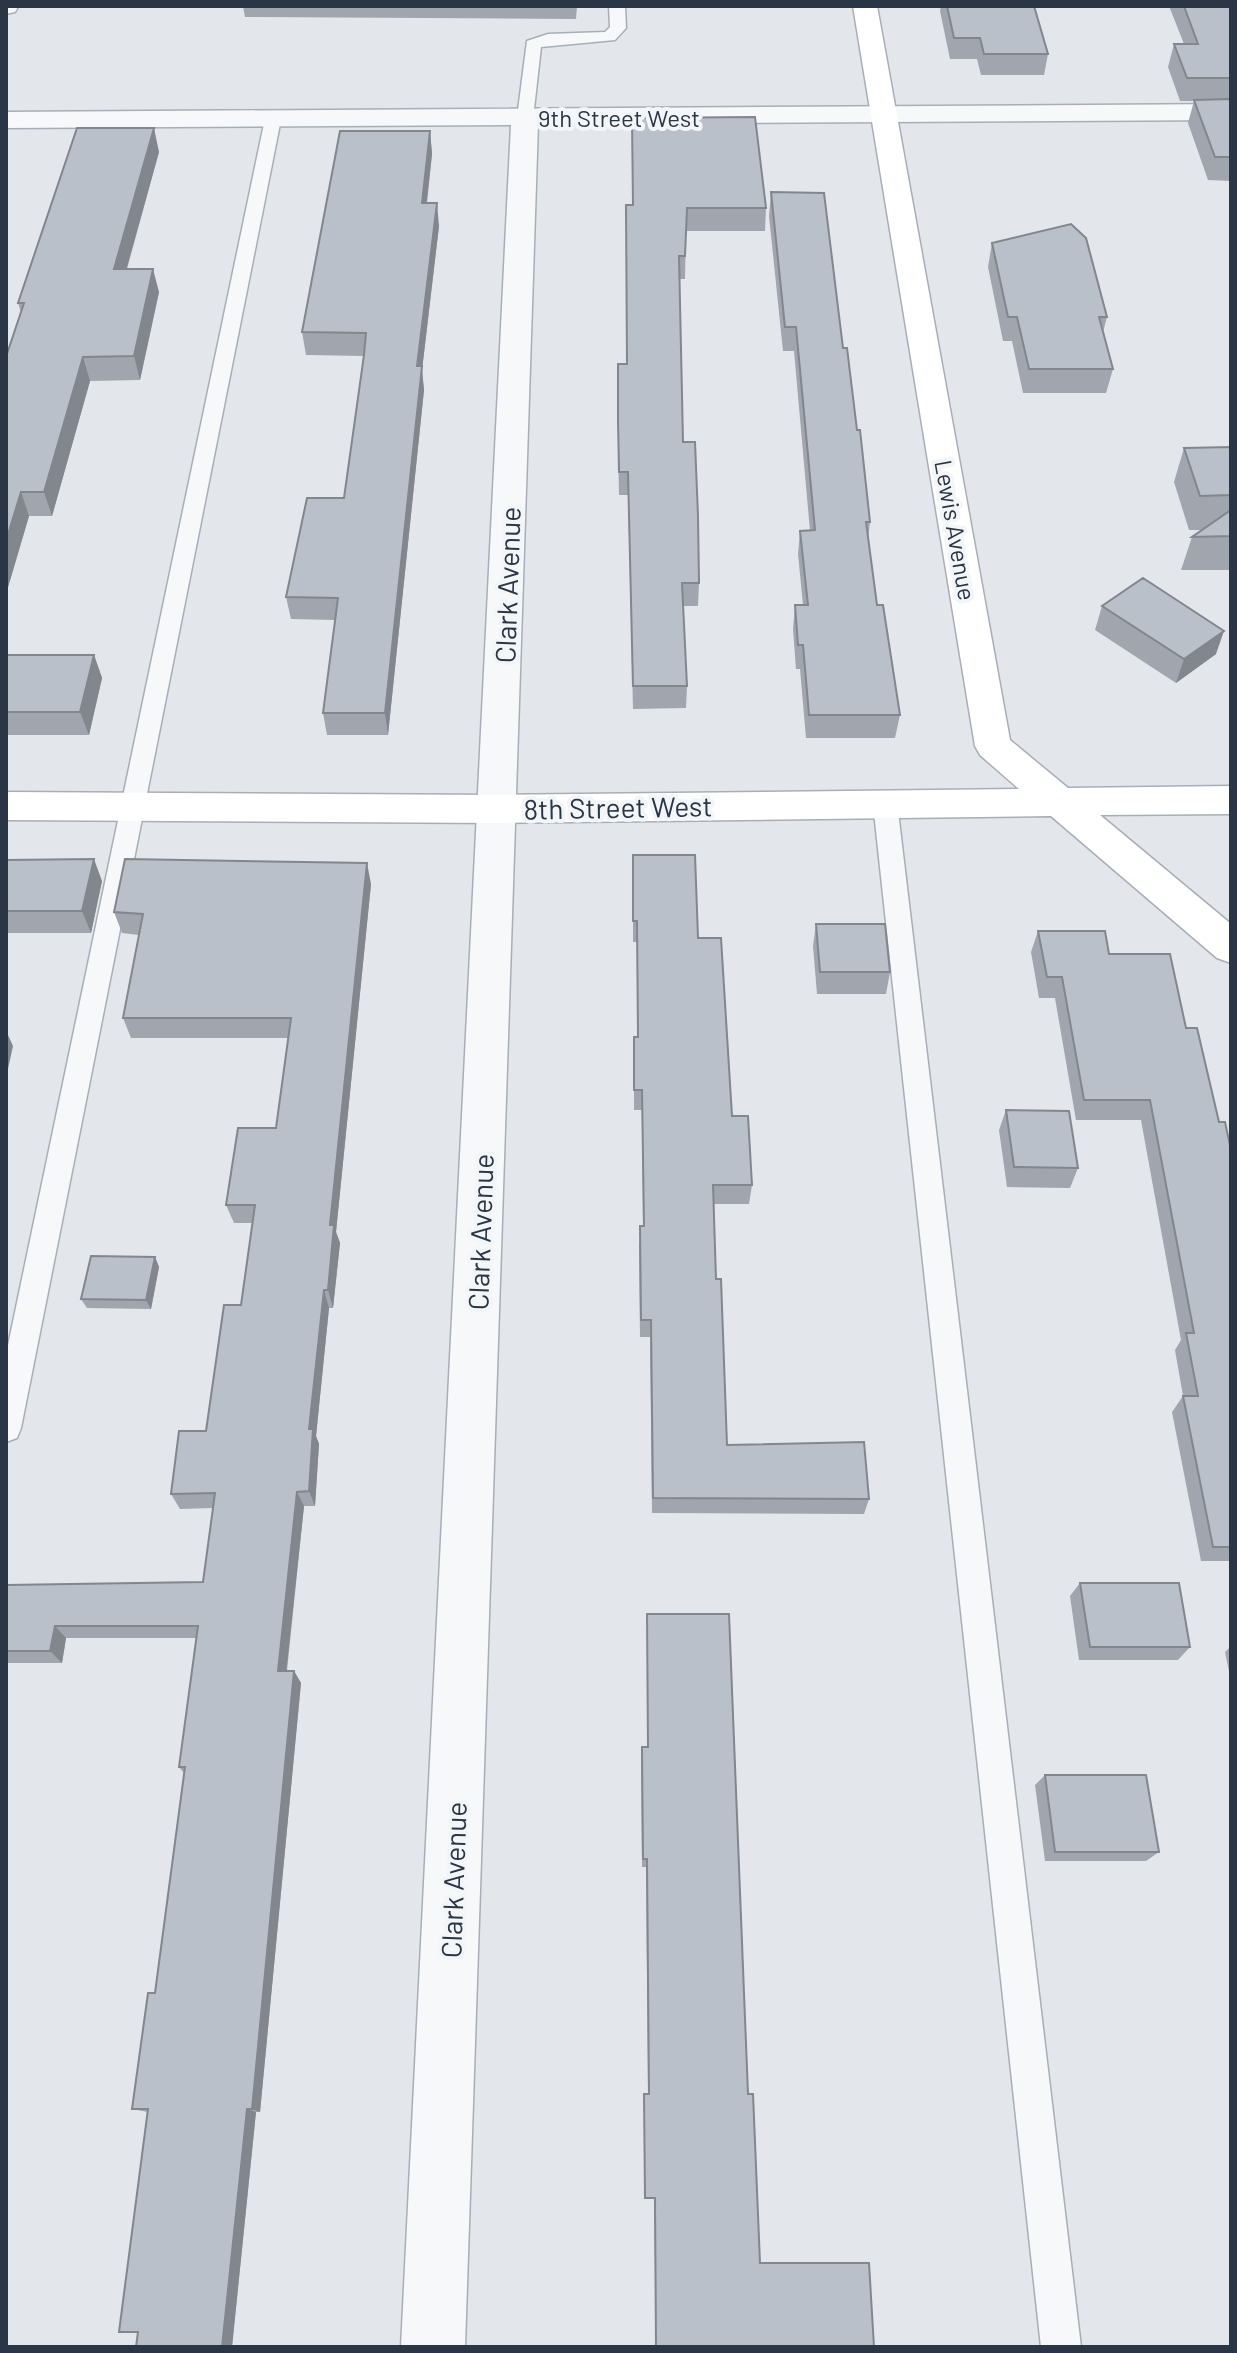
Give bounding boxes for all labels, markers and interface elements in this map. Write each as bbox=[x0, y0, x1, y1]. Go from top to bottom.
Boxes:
street label: 9th Street West bbox=[538, 103, 700, 132]
street label: Lewis Avenue bbox=[929, 457, 983, 603]
street label: Clark Avenue bbox=[487, 506, 527, 664]
street label: 8th Street West bbox=[523, 788, 713, 826]
street label: Clark Avenue bbox=[460, 1153, 500, 1311]
street label: Clark Avenue bbox=[433, 1801, 473, 1959]

